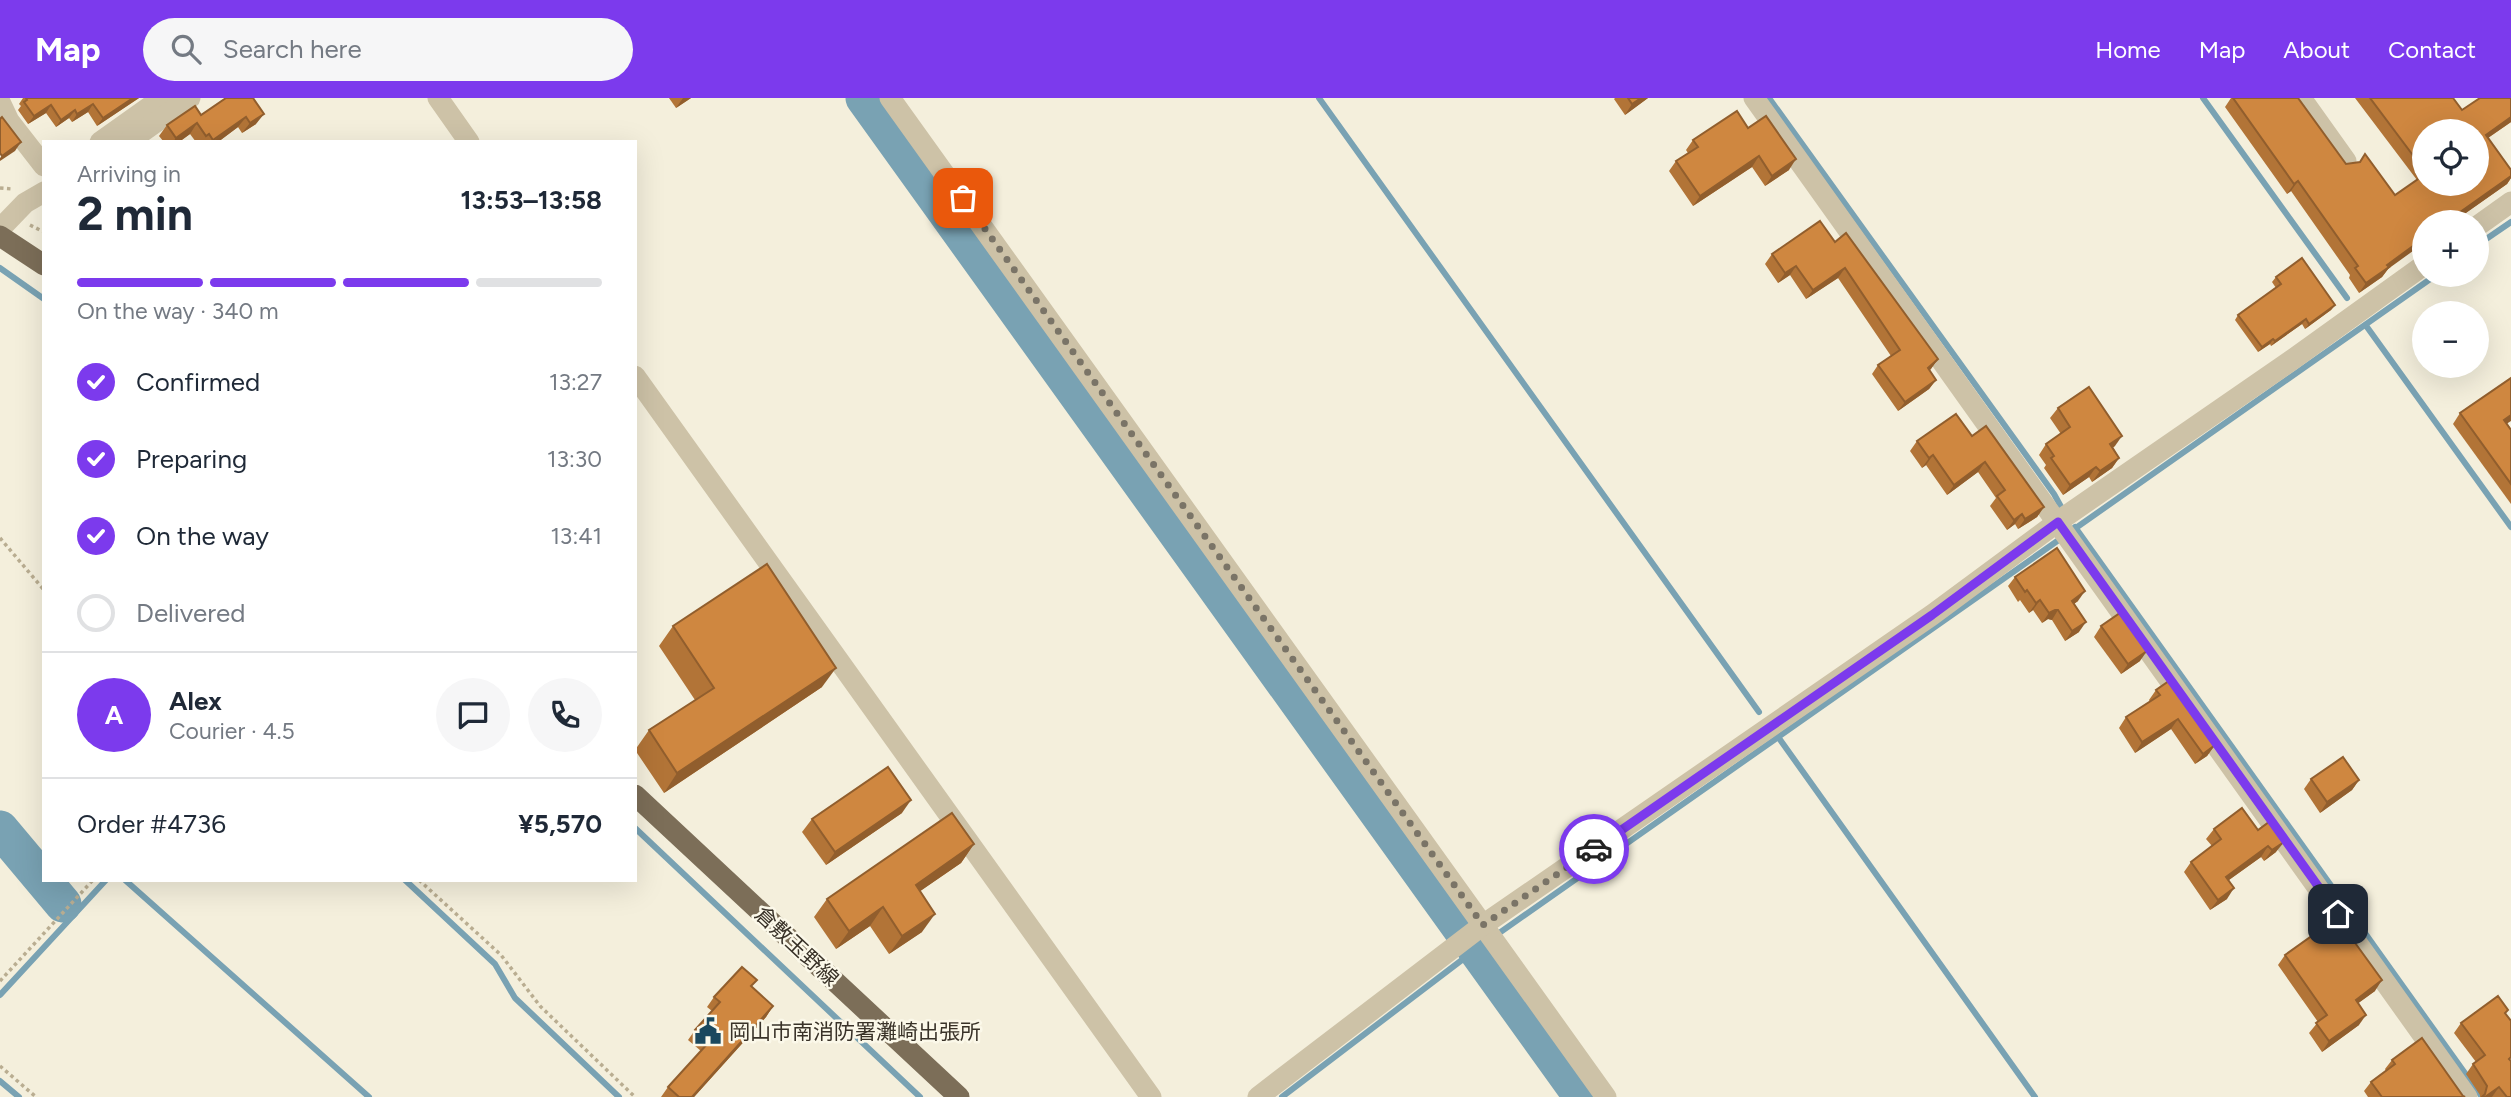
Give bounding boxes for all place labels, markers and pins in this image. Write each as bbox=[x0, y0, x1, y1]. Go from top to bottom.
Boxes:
pin bbox=[933, 168, 993, 228]
pin bbox=[2308, 884, 2368, 944]
public building icon: 岡山市南消防署灘崎出張所 bbox=[693, 1016, 723, 1046]
place label: 岡山市南消防署灘崎出張所 bbox=[729, 1019, 981, 1044]

